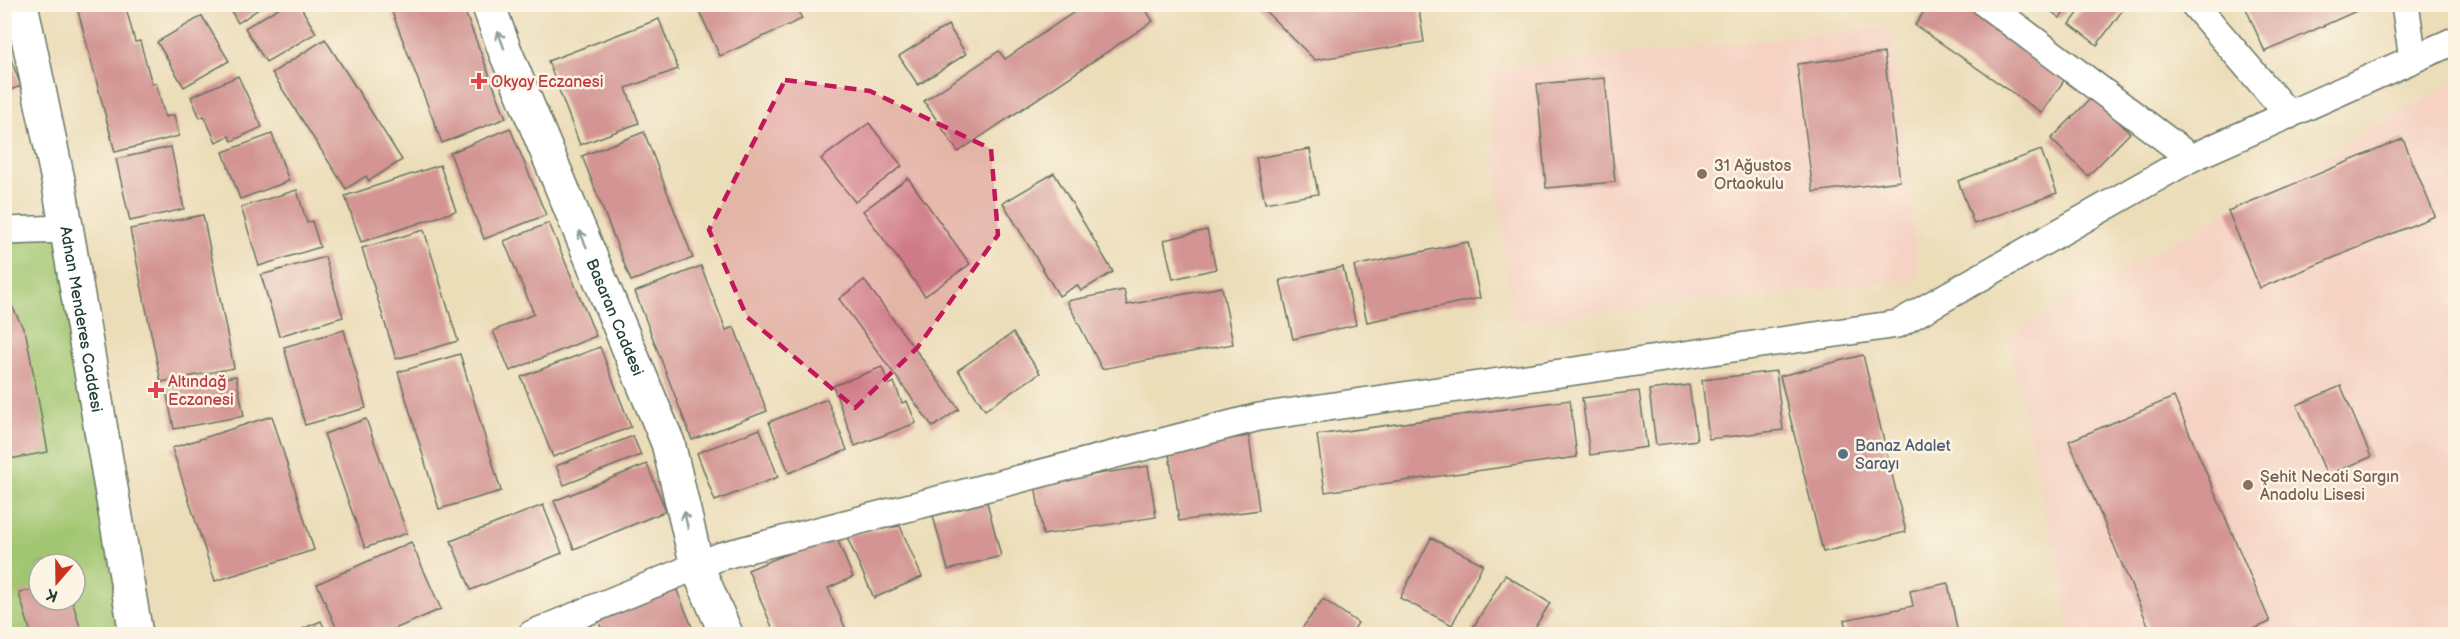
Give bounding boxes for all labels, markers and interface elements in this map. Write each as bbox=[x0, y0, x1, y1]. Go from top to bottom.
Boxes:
one-way arrow bbox=[494, 31, 505, 50]
place label: Okyay Eczanesi bbox=[491, 73, 603, 92]
marker: Okyay Eczanesi bbox=[472, 74, 486, 88]
place label: 31 Ağustos Ortaokulu bbox=[1714, 157, 1791, 194]
marker: 31 Ağustos Ortaokulu bbox=[1695, 167, 1709, 181]
street label: Adnan Menderes Caddesi bbox=[55, 225, 106, 414]
one-way arrow bbox=[577, 231, 588, 249]
street label: Basaran Caddesi bbox=[581, 256, 647, 379]
place label: Altındağ Eczanesi bbox=[168, 373, 234, 410]
marker: Altındağ Eczanesi bbox=[149, 383, 163, 397]
place label: Banaz Adalet Sarayı bbox=[1855, 437, 1951, 474]
marker: Banaz Adalet Sarayı bbox=[1836, 447, 1850, 461]
place label: Şehit Necati Sargın Anadolu Lisesi bbox=[2260, 468, 2399, 505]
marker: Şehit Necati Sargın Anadolu Lisesi bbox=[2241, 478, 2255, 492]
one-way arrow bbox=[680, 511, 692, 530]
north arrow bbox=[27, 552, 87, 612]
text: K bbox=[44, 584, 61, 605]

